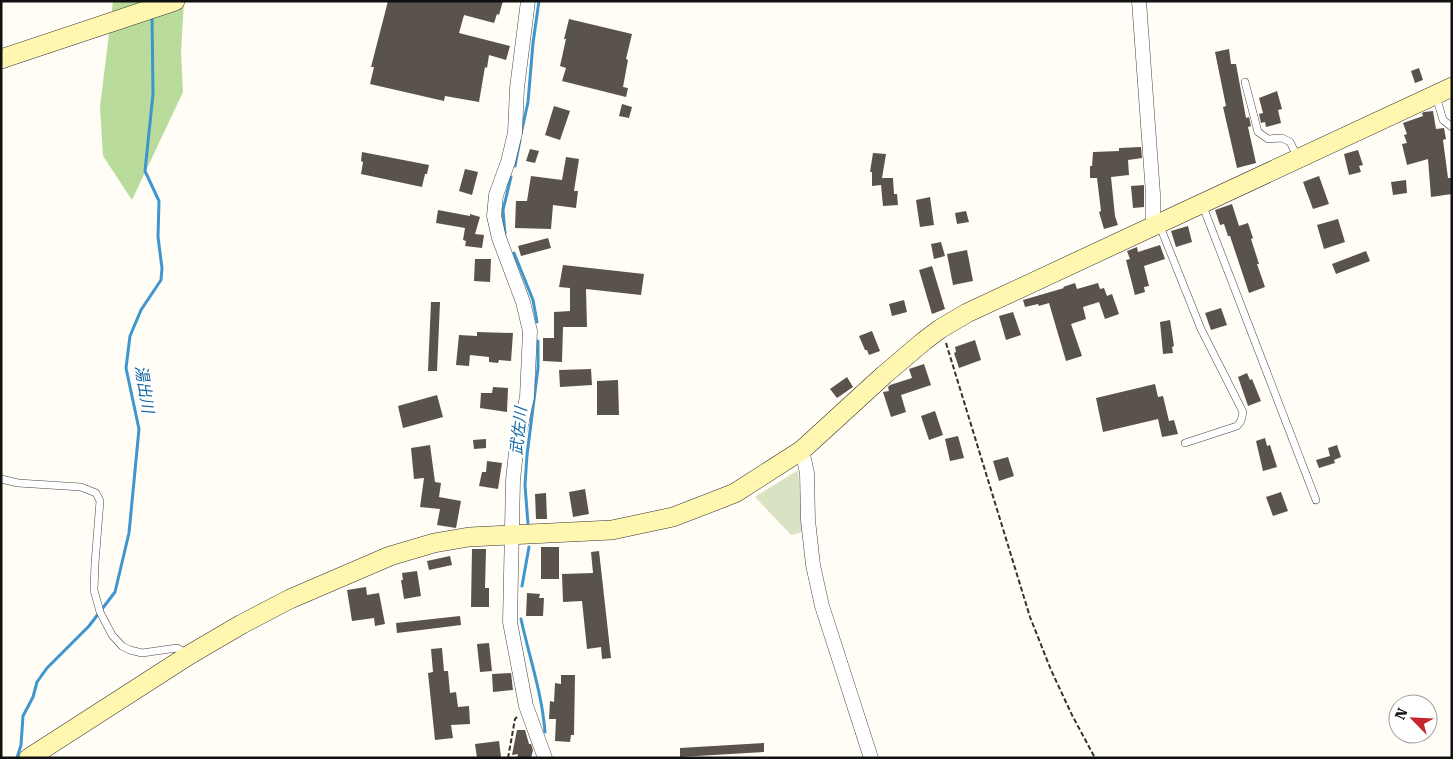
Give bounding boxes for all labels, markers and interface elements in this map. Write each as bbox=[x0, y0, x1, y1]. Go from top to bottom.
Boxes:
water label: 湯出川 bbox=[131, 364, 158, 416]
water label: 武佐川 bbox=[507, 404, 531, 456]
north arrow bbox=[1388, 694, 1438, 744]
text: N bbox=[1392, 705, 1411, 722]

